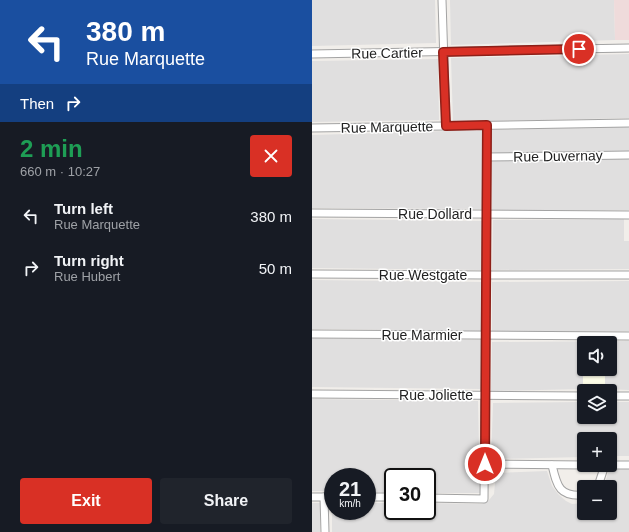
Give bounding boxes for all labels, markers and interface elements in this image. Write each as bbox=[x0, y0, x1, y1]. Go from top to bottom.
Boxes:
icon: left bbox=[20, 16, 72, 68]
text: 380 m bbox=[86, 16, 165, 47]
pin bbox=[562, 32, 596, 66]
icon: arrive bbox=[568, 38, 590, 60]
street label: Rue Cartier bbox=[351, 44, 423, 62]
text: Rue Marquette bbox=[86, 49, 205, 69]
icon: right bbox=[62, 92, 84, 114]
text: Then bbox=[20, 95, 54, 112]
street label: Rue Marquette bbox=[341, 118, 434, 136]
text: 2 min bbox=[20, 135, 83, 162]
button: close bbox=[250, 135, 292, 177]
street label: Rue Duvernay bbox=[513, 147, 603, 165]
text: 660 m · 10:27 bbox=[20, 164, 100, 179]
text: Turn left bbox=[54, 200, 113, 217]
icon: left bbox=[20, 205, 42, 227]
street label: Rue Dollard bbox=[398, 206, 472, 222]
text: 380 m bbox=[250, 208, 292, 225]
text: Rue Marquette bbox=[54, 217, 140, 232]
text: Turn right bbox=[54, 252, 124, 269]
icon: right bbox=[20, 257, 42, 279]
text: 50 m bbox=[259, 260, 292, 277]
street label: Rue Westgate bbox=[379, 267, 467, 283]
text: Rue Hubert bbox=[54, 269, 120, 284]
street label: Rue Marmier bbox=[382, 327, 463, 343]
map controls bbox=[577, 336, 617, 520]
button: sound bbox=[577, 336, 617, 376]
button: layers bbox=[577, 384, 617, 424]
street label: Rue Joliette bbox=[399, 387, 473, 403]
button: + bbox=[577, 432, 617, 472]
position arrow bbox=[464, 443, 506, 485]
speed limit sign: 30 bbox=[384, 468, 436, 520]
button: Exit bbox=[20, 478, 152, 524]
button: Share bbox=[160, 478, 292, 524]
text: 21 bbox=[339, 478, 361, 500]
button: − bbox=[577, 480, 617, 520]
text: km/h bbox=[339, 498, 361, 509]

